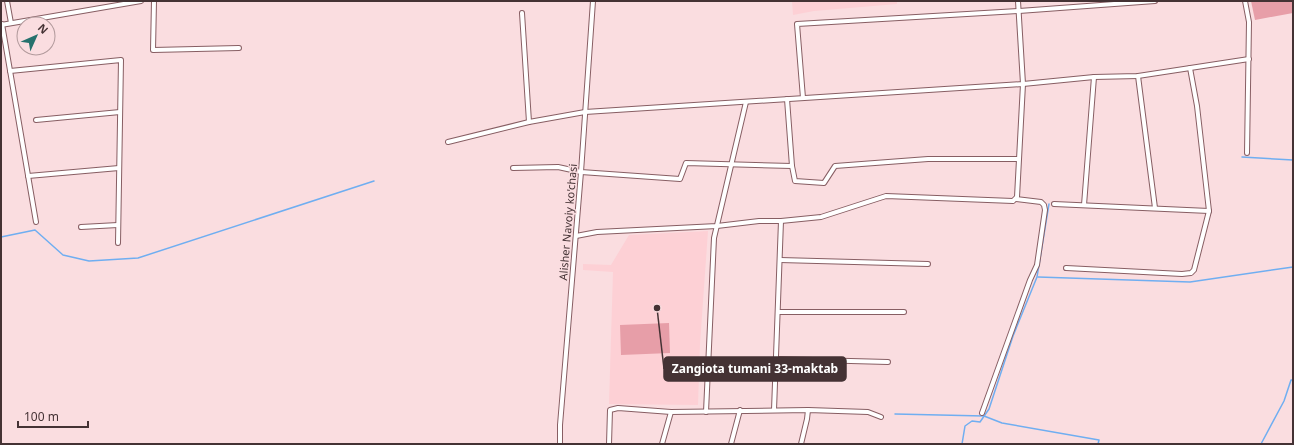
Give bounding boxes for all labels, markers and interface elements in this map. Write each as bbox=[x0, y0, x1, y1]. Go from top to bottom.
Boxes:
north arrow bbox=[16, 16, 56, 56]
text: N bbox=[35, 20, 52, 37]
street label: Alisher Navoiy ko'chasi bbox=[555, 163, 580, 281]
callout: Zangiota tumani 33-maktab bbox=[664, 357, 846, 381]
text: Zangiota tumani 33-maktab bbox=[672, 360, 839, 377]
scale bar bbox=[18, 403, 88, 429]
text: 100 m bbox=[24, 408, 59, 425]

